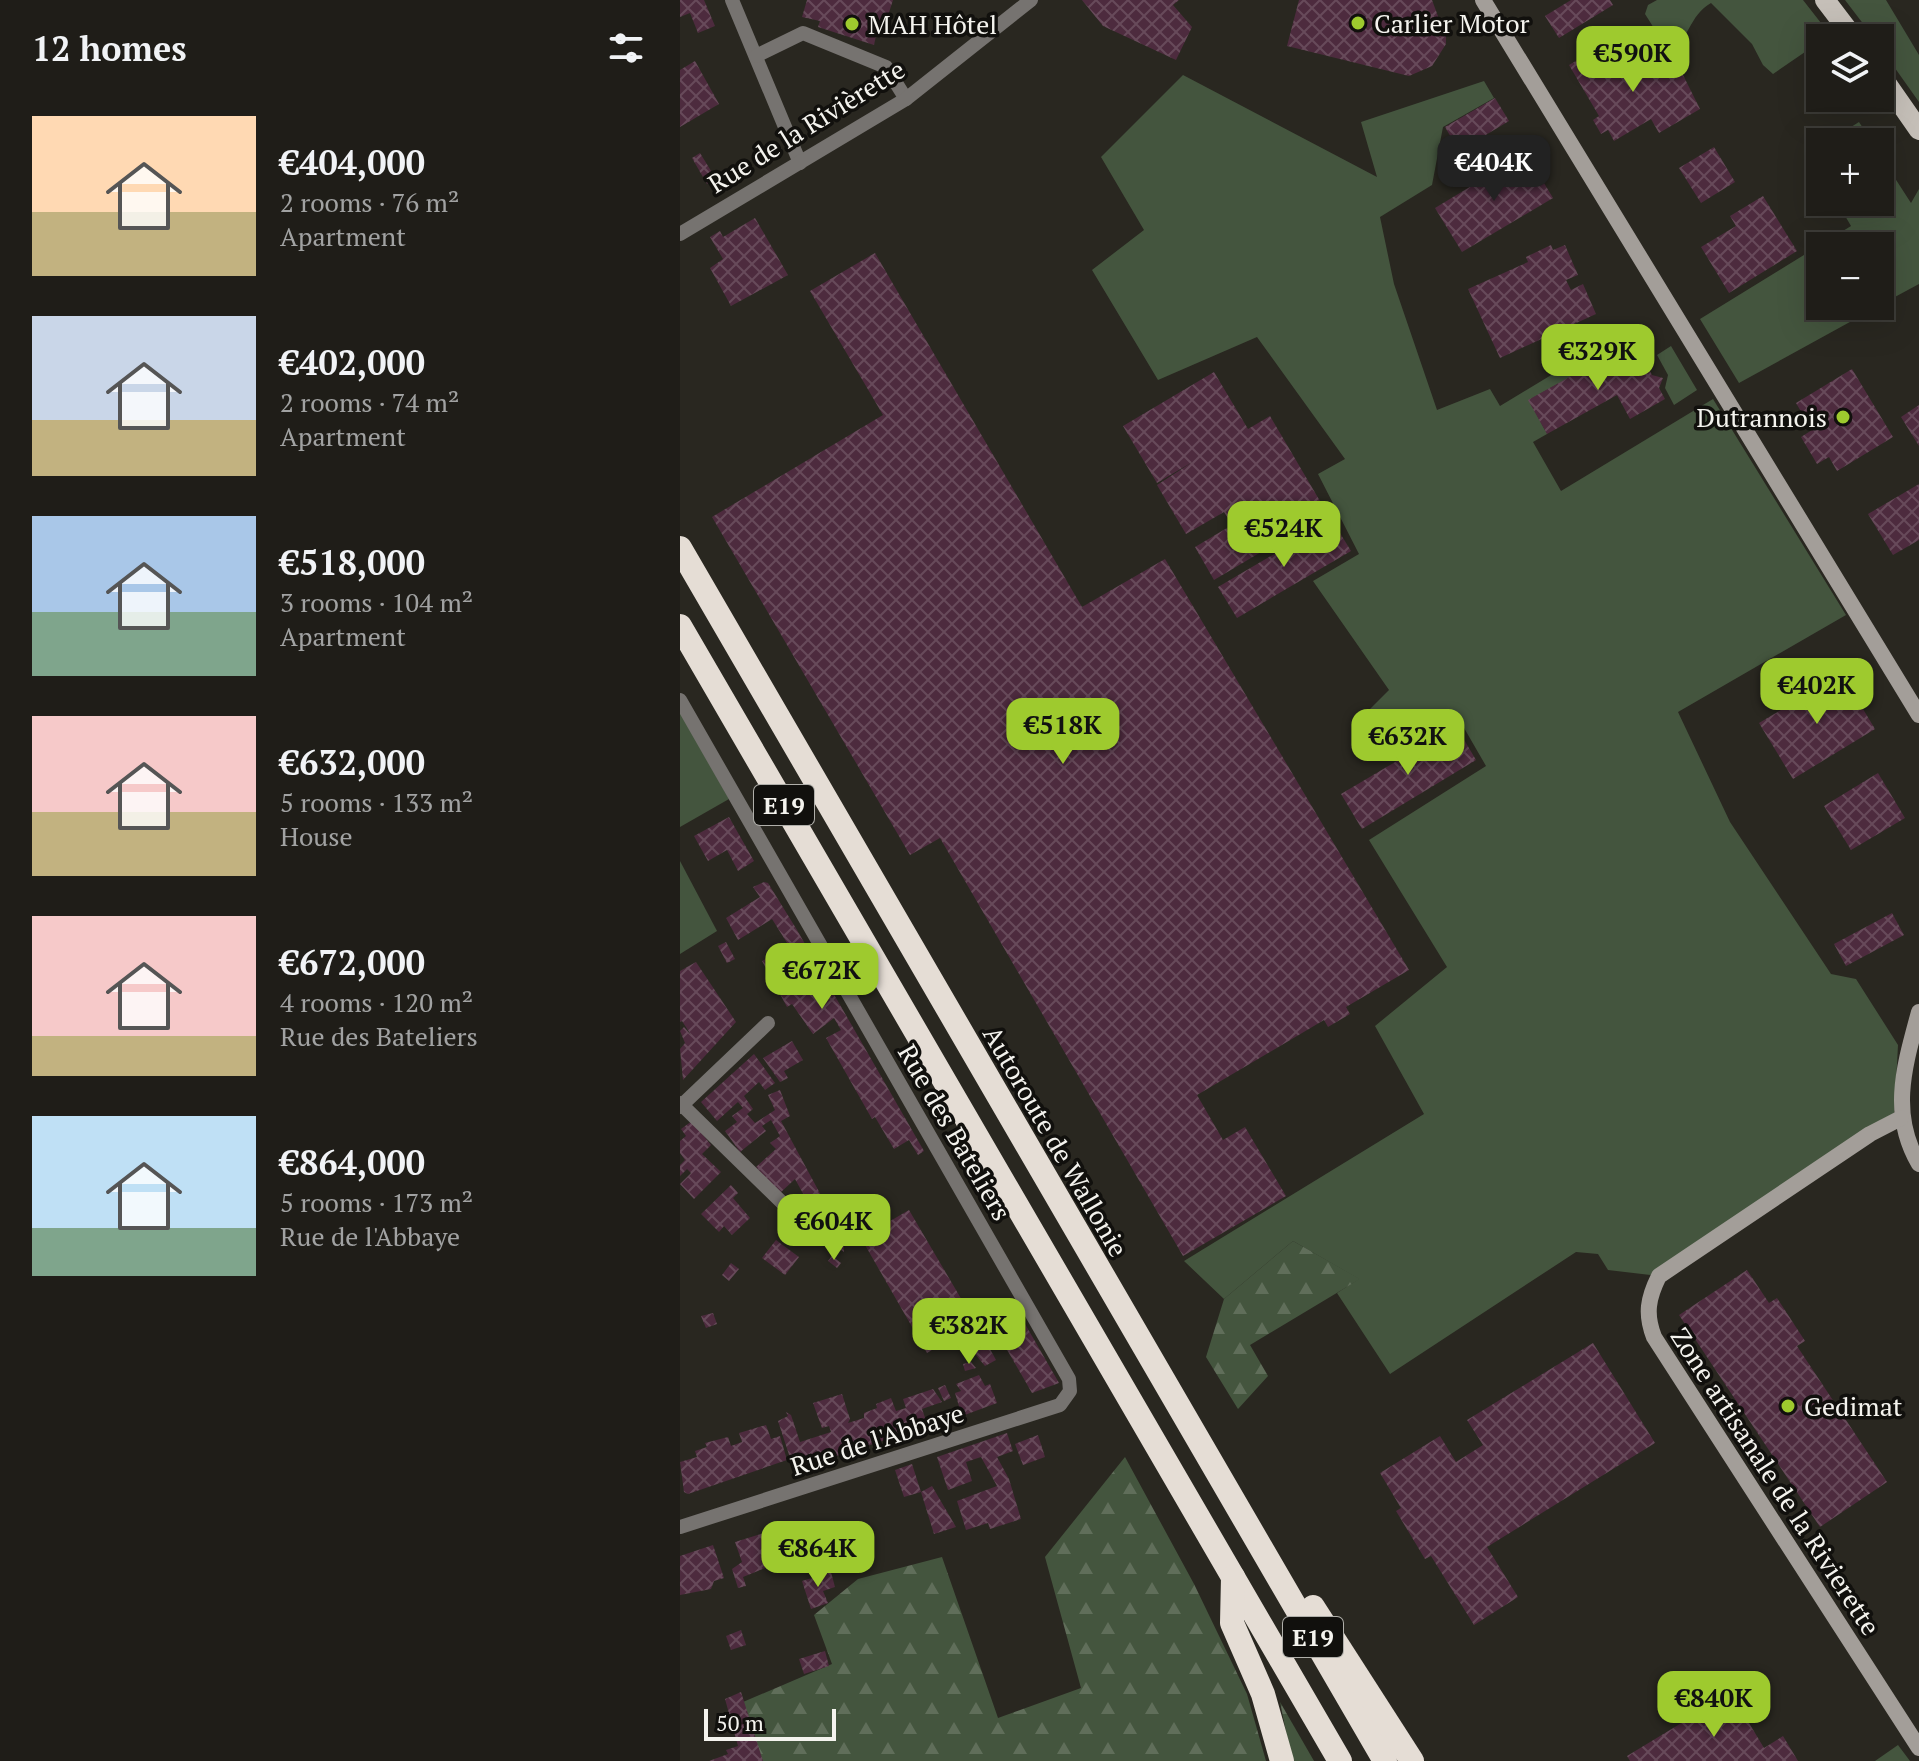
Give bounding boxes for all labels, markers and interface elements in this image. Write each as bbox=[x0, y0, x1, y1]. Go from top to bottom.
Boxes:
place label: Carlier Motor bbox=[1374, 6, 1530, 40]
place label: MAH Hôtel bbox=[868, 7, 997, 41]
marker: Carlier Motor bbox=[1349, 14, 1367, 32]
marker: MAH Hôtel bbox=[843, 15, 861, 33]
map controls bbox=[1806, 24, 1894, 320]
button: layers bbox=[1806, 24, 1894, 112]
text: 12 homes bbox=[32, 26, 187, 71]
icon: filters bbox=[604, 26, 648, 70]
pin: €590K bbox=[1577, 26, 1689, 94]
text: €590K bbox=[1594, 35, 1672, 69]
street label: Rue de la Rivièrette bbox=[701, 52, 911, 200]
button: + bbox=[1806, 128, 1894, 216]
pin: €404K bbox=[1438, 135, 1550, 203]
text: €404,000 bbox=[280, 140, 425, 185]
text: €404K bbox=[1455, 144, 1533, 178]
icon: home bbox=[96, 148, 192, 244]
text: 2 rooms · 76 m² bbox=[280, 185, 459, 219]
text: Apartment bbox=[280, 219, 406, 253]
button: − bbox=[1806, 232, 1894, 320]
pin: €329K bbox=[1542, 324, 1654, 392]
text: €329K bbox=[1559, 333, 1637, 367]
text: €402,000 bbox=[280, 340, 425, 385]
icon: home bbox=[96, 348, 192, 444]
text: 2 rooms · 74 m² bbox=[280, 385, 459, 419]
place label: Dutrannois bbox=[1697, 400, 1827, 434]
marker: Dutrannois bbox=[1834, 408, 1852, 426]
text: Apartment bbox=[280, 419, 406, 453]
pin: €524K bbox=[1228, 501, 1340, 569]
text: €524K bbox=[1245, 510, 1323, 544]
text: €518,000 bbox=[280, 540, 425, 585]
icon: home bbox=[96, 548, 192, 644]
text: 3 rooms · 104 m² bbox=[280, 585, 473, 619]
text: Apartment bbox=[280, 619, 406, 653]
pin: €402K bbox=[1761, 658, 1873, 726]
text: €402K bbox=[1778, 667, 1856, 701]
pin: €518K bbox=[1007, 698, 1119, 766]
text: €518K bbox=[1024, 707, 1102, 741]
pin: €632K bbox=[1352, 709, 1464, 777]
text: €632K bbox=[1369, 718, 1447, 752]
text: €632,000 bbox=[280, 740, 425, 785]
icon: home bbox=[96, 748, 192, 844]
text: 5 rooms · 133 m² bbox=[280, 785, 473, 819]
road number: E19 bbox=[754, 785, 814, 825]
text: House bbox=[280, 819, 353, 853]
text: €672,000 bbox=[280, 940, 425, 985]
pin: €672K bbox=[766, 943, 878, 1011]
icon: home bbox=[96, 948, 192, 1044]
text: €672K bbox=[783, 952, 861, 986]
text: 4 rooms · 120 m² bbox=[280, 985, 473, 1019]
text: Rue des Bateliers bbox=[280, 1019, 478, 1053]
street label: Autoroute de Wallonie bbox=[976, 1019, 1136, 1263]
street label: Rue des Bateliers bbox=[891, 1038, 1019, 1226]
text: €864,000 bbox=[280, 1140, 425, 1185]
icon: home bbox=[96, 1148, 192, 1244]
text: 5 rooms · 173 m² bbox=[280, 1185, 473, 1219]
pin: €604K bbox=[778, 1194, 890, 1262]
text: €604K bbox=[795, 1203, 873, 1237]
text: Rue de l'Abbaye bbox=[280, 1219, 460, 1253]
pin: €382K bbox=[913, 1298, 1025, 1366]
text: €382K bbox=[930, 1307, 1008, 1341]
street label: Zone artisanale de la Rivierette bbox=[1664, 1321, 1888, 1641]
place label: Gedimat bbox=[1804, 1389, 1903, 1423]
street label: Rue de l'Abbaye bbox=[786, 1395, 968, 1483]
marker: Gedimat bbox=[1779, 1397, 1797, 1415]
pin: €864K bbox=[762, 1521, 874, 1589]
text: €864K bbox=[779, 1530, 857, 1564]
road number: E19 bbox=[1283, 1617, 1343, 1657]
pin: €840K bbox=[1658, 1671, 1770, 1739]
text: €840K bbox=[1675, 1680, 1753, 1714]
scale bar bbox=[704, 1705, 836, 1741]
text: 50 m bbox=[716, 1708, 764, 1737]

